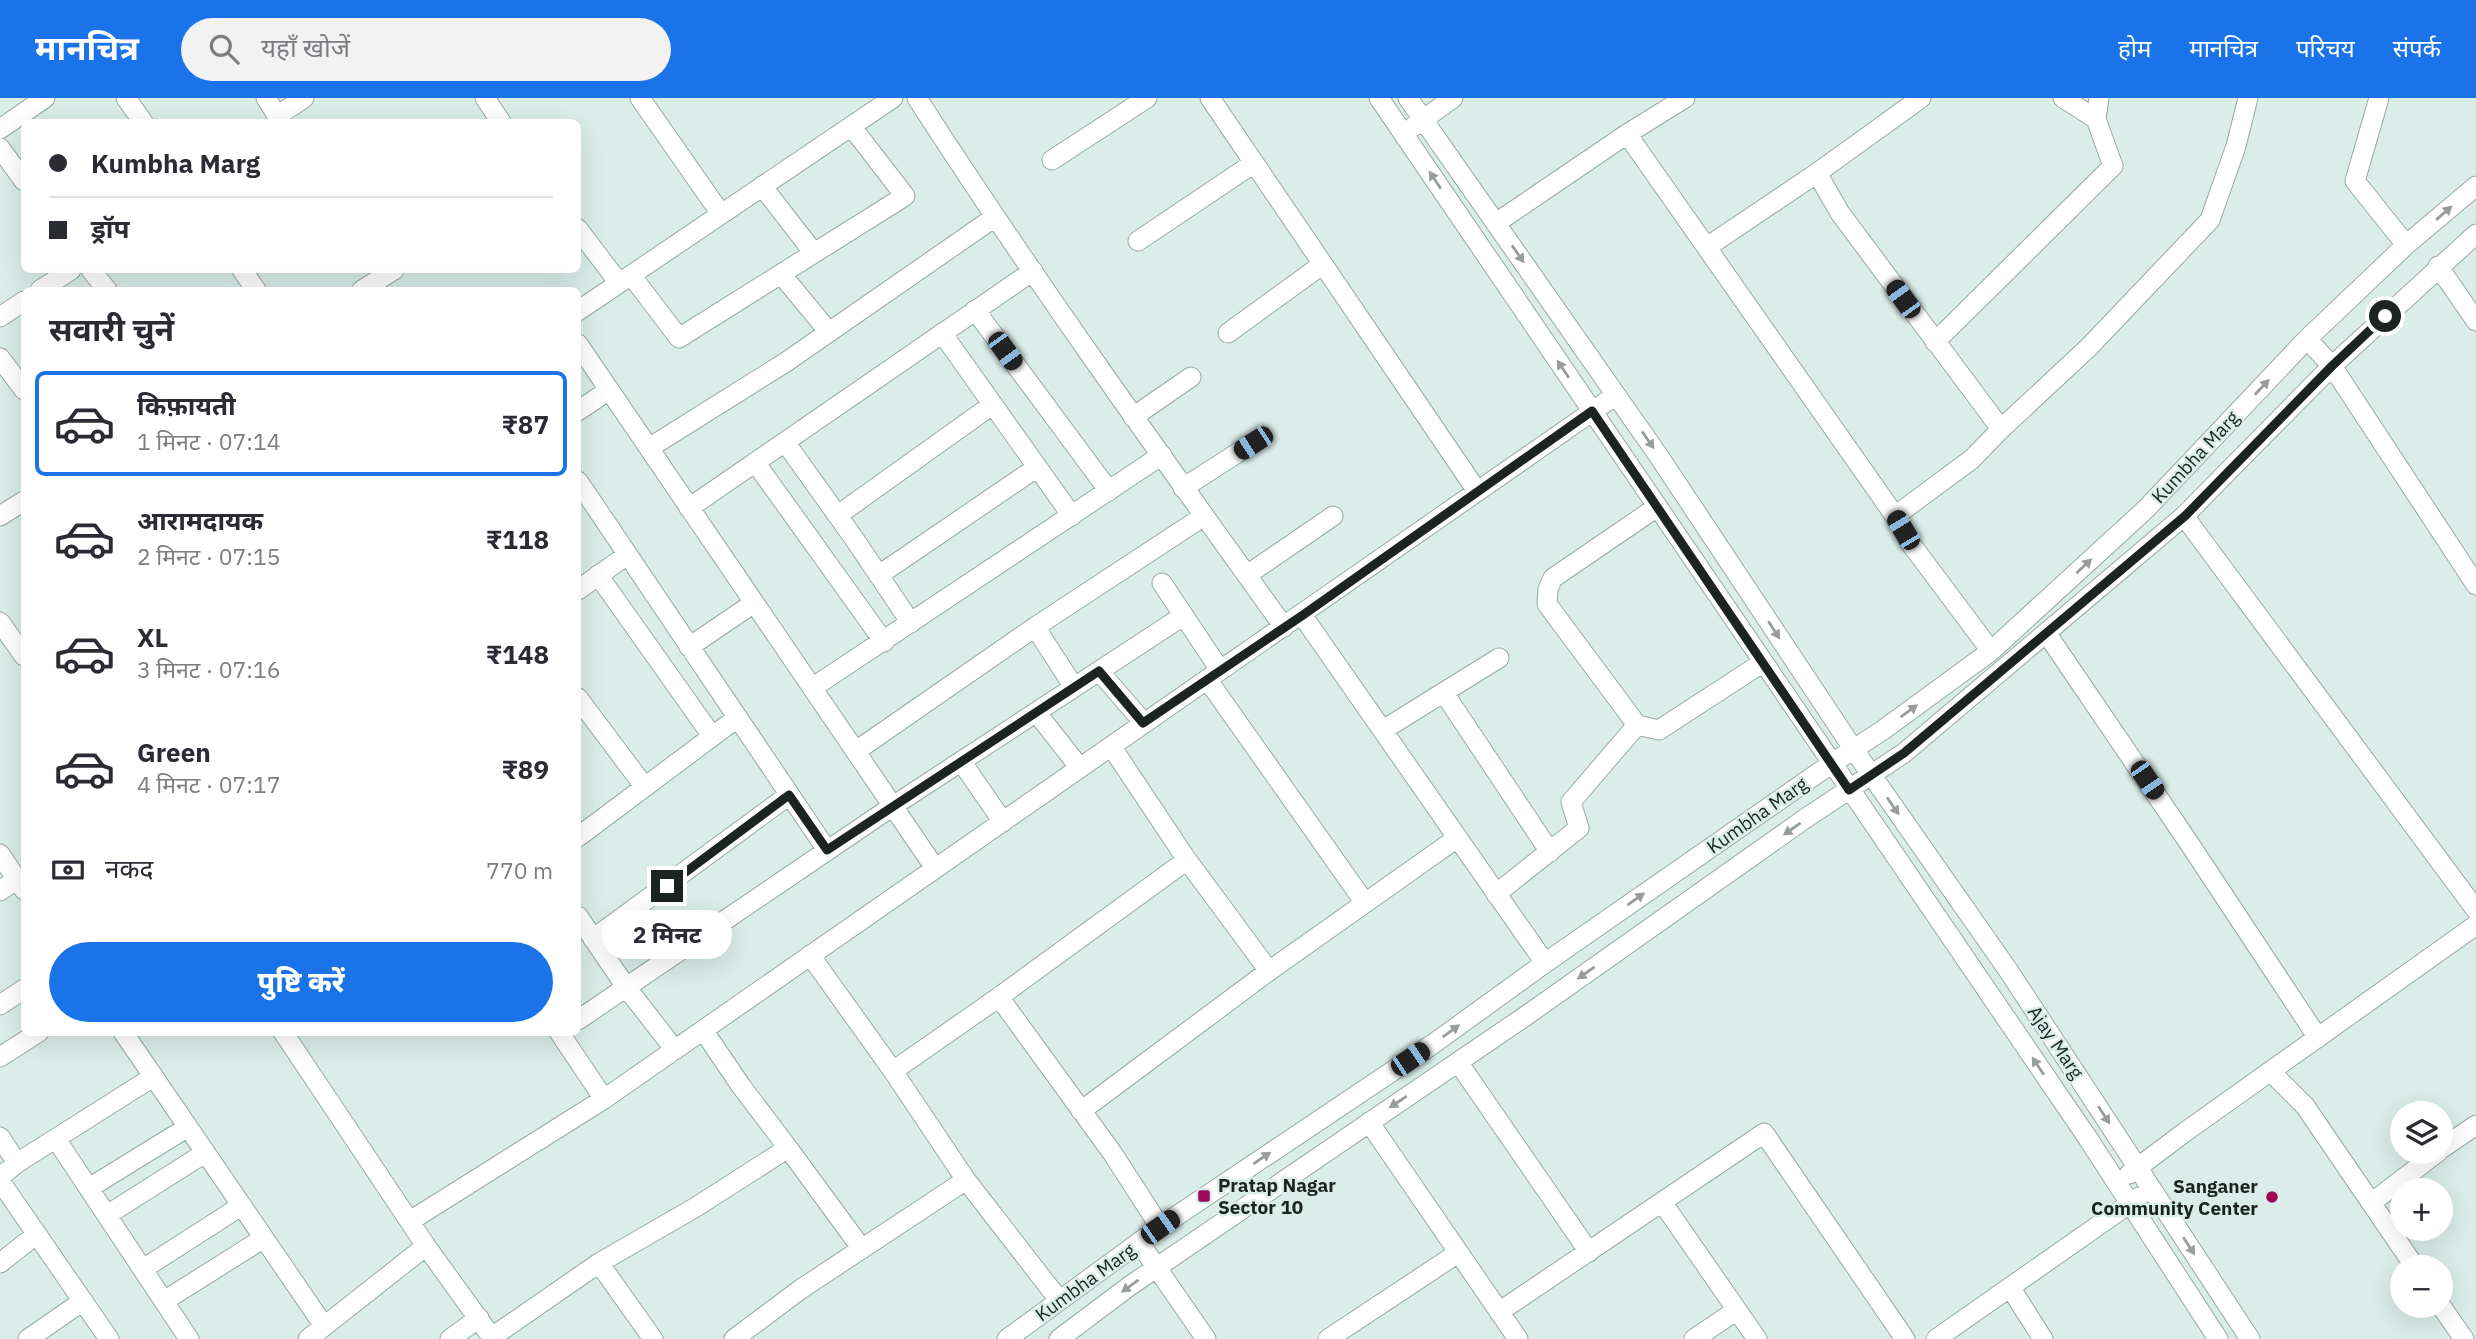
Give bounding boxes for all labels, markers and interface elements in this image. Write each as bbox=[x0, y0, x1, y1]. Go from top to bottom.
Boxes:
search box bbox=[181, 18, 671, 81]
text: मानचित्र bbox=[35, 26, 139, 69]
icon: search bbox=[205, 30, 243, 68]
text: यहाँ खोजें bbox=[261, 30, 350, 64]
text: होम bbox=[2118, 32, 2151, 64]
text: मानचित्र bbox=[2189, 32, 2258, 64]
text: परिचय bbox=[2296, 32, 2355, 64]
text: संपर्क bbox=[2393, 32, 2441, 64]
text: Kumbha Marg bbox=[91, 146, 260, 180]
one-way arrow bbox=[1429, 171, 1442, 190]
one-way arrow bbox=[2435, 205, 2453, 221]
text: ड्रॉप bbox=[91, 211, 129, 245]
one-way arrow bbox=[1510, 245, 1524, 263]
car bbox=[1883, 276, 1924, 322]
route start bbox=[2369, 300, 2401, 332]
text: सवारी चुनें bbox=[49, 308, 174, 350]
car bbox=[985, 328, 1026, 374]
one-way arrow bbox=[1556, 360, 1570, 378]
one-way arrow bbox=[2253, 379, 2269, 396]
text: किफ़ायती bbox=[137, 388, 236, 422]
icon: car bbox=[53, 392, 116, 455]
street label: Kumbha Marg bbox=[2146, 406, 2244, 508]
text: ₹87 bbox=[501, 407, 549, 441]
car bbox=[1230, 423, 1277, 463]
text: 1 मिनट · 07:14 bbox=[137, 426, 281, 456]
one-way arrow bbox=[1641, 431, 1654, 450]
text: आरामदायक bbox=[137, 503, 263, 537]
icon: car bbox=[53, 507, 116, 570]
car bbox=[1884, 507, 1923, 553]
text: ₹118 bbox=[486, 522, 549, 556]
text: 2 मिनट · 07:15 bbox=[137, 541, 281, 571]
one-way arrow bbox=[2075, 558, 2092, 574]
text: XL bbox=[137, 620, 168, 654]
one-way arrow bbox=[1767, 621, 1781, 639]
icon: car bbox=[53, 622, 116, 685]
text: ₹148 bbox=[486, 637, 549, 671]
text: 3 मिनट · 07:16 bbox=[137, 654, 281, 684]
one-way arrow bbox=[1900, 704, 1918, 718]
text: Green bbox=[137, 735, 211, 769]
icon: car bbox=[53, 737, 116, 800]
text: ₹89 bbox=[501, 752, 549, 786]
car bbox=[2127, 757, 2168, 803]
text: 4 मिनट · 07:17 bbox=[137, 769, 281, 799]
street label: Kumbha Marg bbox=[1702, 771, 1812, 859]
one-way arrow bbox=[1885, 797, 1899, 815]
one-way arrow bbox=[1783, 821, 1801, 835]
icon: cash bbox=[49, 851, 87, 889]
text: नकद bbox=[105, 851, 153, 885]
text: 770 m bbox=[486, 855, 553, 885]
route end bbox=[651, 870, 683, 902]
one-way arrow bbox=[1627, 892, 1645, 906]
callout: 2 मिनट bbox=[602, 910, 732, 960]
text: 2 मिनट bbox=[633, 919, 701, 949]
button: पुष्टि करें bbox=[49, 942, 553, 1022]
one-way arrow bbox=[1577, 966, 1595, 980]
street label: Ajay Marg bbox=[2023, 1001, 2089, 1083]
one-way arrow bbox=[1442, 1024, 1460, 1038]
car bbox=[1387, 1039, 1434, 1079]
one-way arrow bbox=[2031, 1057, 2045, 1075]
one-way arrow bbox=[1389, 1095, 1408, 1108]
map controls bbox=[2390, 1101, 2453, 1318]
button: layers bbox=[2390, 1101, 2453, 1164]
one-way arrow bbox=[2097, 1106, 2111, 1124]
one-way arrow bbox=[1253, 1151, 1271, 1165]
place label: Pratap Nagar Sector 10 bbox=[1218, 1173, 1336, 1219]
place label: Sanganer Community Center bbox=[2091, 1174, 2258, 1220]
button: + bbox=[2390, 1178, 2453, 1241]
marker: Pratap Nagar Sector 10 bbox=[1196, 1188, 1212, 1204]
marker: Sanganer Community Center bbox=[2264, 1189, 2280, 1205]
car bbox=[1137, 1206, 1184, 1248]
one-way arrow bbox=[2183, 1236, 2196, 1255]
street label: Kumbha Marg bbox=[1030, 1238, 1140, 1326]
button: − bbox=[2390, 1255, 2453, 1318]
one-way arrow bbox=[1121, 1279, 1139, 1293]

